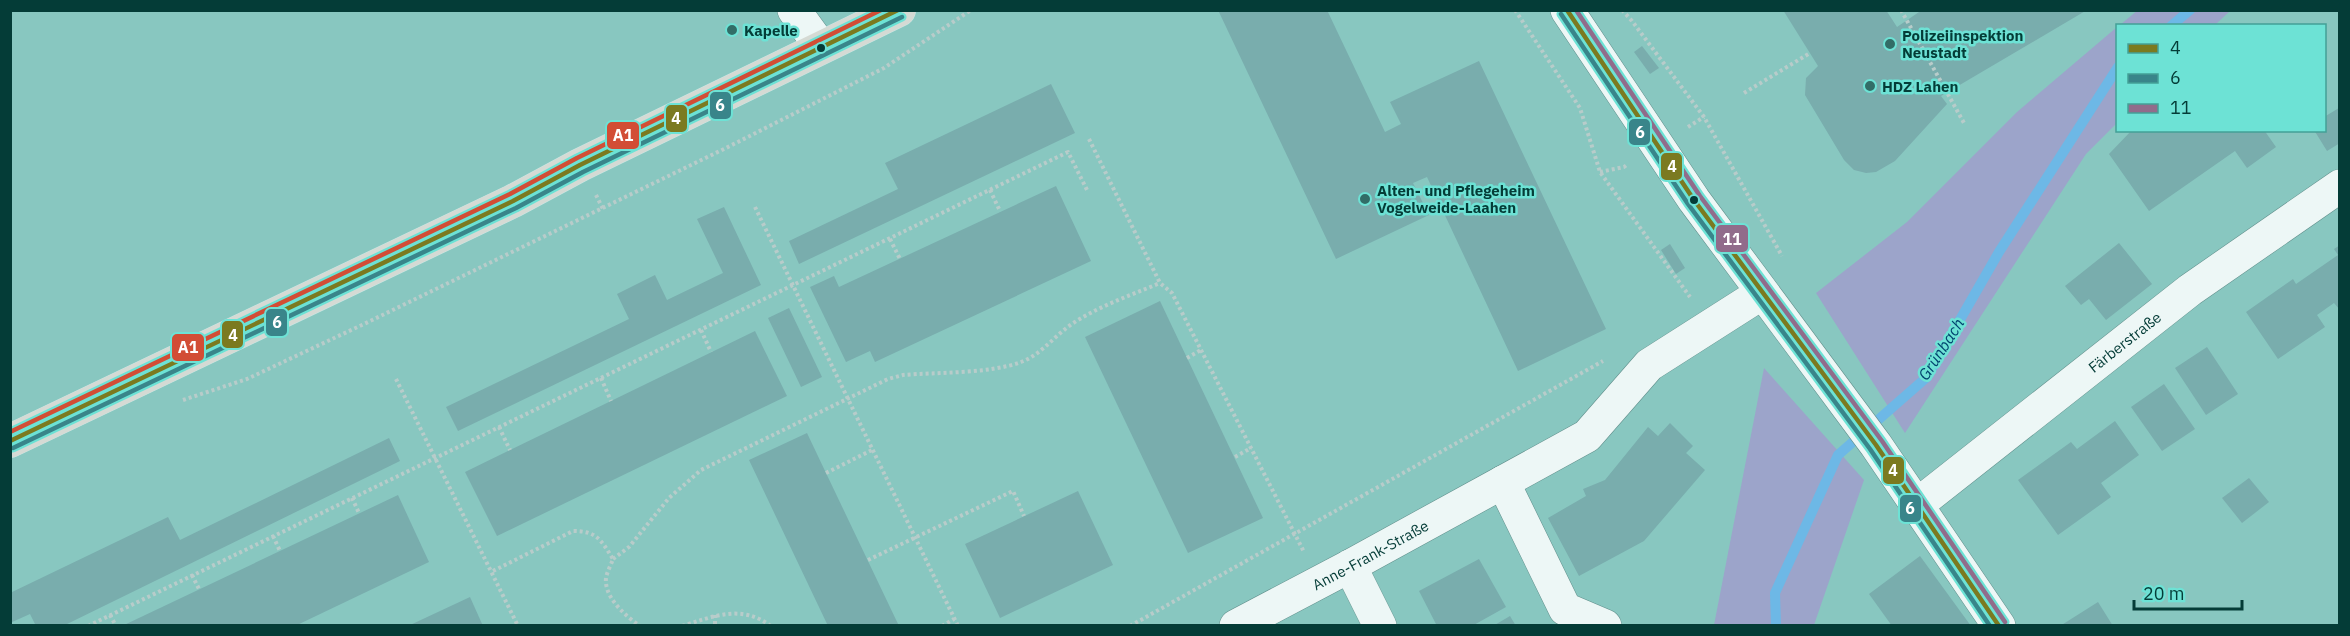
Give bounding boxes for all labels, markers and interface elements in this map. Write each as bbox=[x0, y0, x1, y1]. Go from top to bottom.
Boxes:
place label: Kapelle bbox=[744, 21, 798, 40]
marker: Kapelle bbox=[725, 23, 739, 37]
legend bbox=[2116, 24, 2326, 132]
place label: Polizeiinspektion Neustadt bbox=[1902, 26, 2023, 62]
text: 4 bbox=[2170, 36, 2181, 59]
marker: Polizeiinspektion Neustadt bbox=[1883, 37, 1897, 51]
unlabelled marker bbox=[815, 42, 827, 54]
text: 6 bbox=[2170, 66, 2181, 89]
place label: HDZ Lahen bbox=[1882, 77, 1958, 96]
marker: HDZ Lahen bbox=[1863, 79, 1877, 93]
line badge: 6 bbox=[709, 91, 732, 120]
text: 6 bbox=[715, 95, 725, 115]
text: 11 bbox=[2170, 96, 2192, 119]
line badge: 4 bbox=[665, 104, 688, 133]
text: 4 bbox=[671, 108, 681, 128]
line badge: 6 bbox=[1628, 118, 1651, 146]
line badge: A1 bbox=[606, 121, 640, 150]
text: 6 bbox=[1635, 122, 1645, 142]
text: A1 bbox=[613, 125, 634, 145]
line badge: 4 bbox=[1660, 152, 1683, 181]
text: 4 bbox=[1667, 156, 1677, 176]
place label: Alten- und Pflegeheim Vogelweide-Laahen bbox=[1377, 181, 1535, 217]
marker: Alten- und Pflegeheim Vogelweide-Laahen bbox=[1358, 192, 1372, 206]
unlabelled marker bbox=[1688, 194, 1700, 206]
line badge: 11 bbox=[1715, 224, 1749, 253]
text: 11 bbox=[1722, 229, 1742, 249]
street label: Färberstraße bbox=[2084, 307, 2165, 376]
line badge: 6 bbox=[265, 308, 288, 337]
text: 6 bbox=[272, 312, 282, 332]
water label: Grünbach bbox=[1914, 314, 1968, 384]
line badge: 4 bbox=[221, 320, 244, 349]
text: 4 bbox=[228, 325, 238, 345]
line badge: A1 bbox=[171, 333, 205, 362]
text: A1 bbox=[178, 337, 199, 357]
line badge: 4 bbox=[1882, 456, 1905, 485]
text: 4 bbox=[1888, 460, 1898, 480]
line badge: 6 bbox=[1899, 494, 1922, 523]
text: 6 bbox=[1905, 498, 1915, 518]
street label: Anne-Frank-Straße bbox=[1309, 515, 1432, 594]
scale bar bbox=[2134, 573, 2242, 611]
text: 20 m bbox=[2143, 582, 2185, 605]

